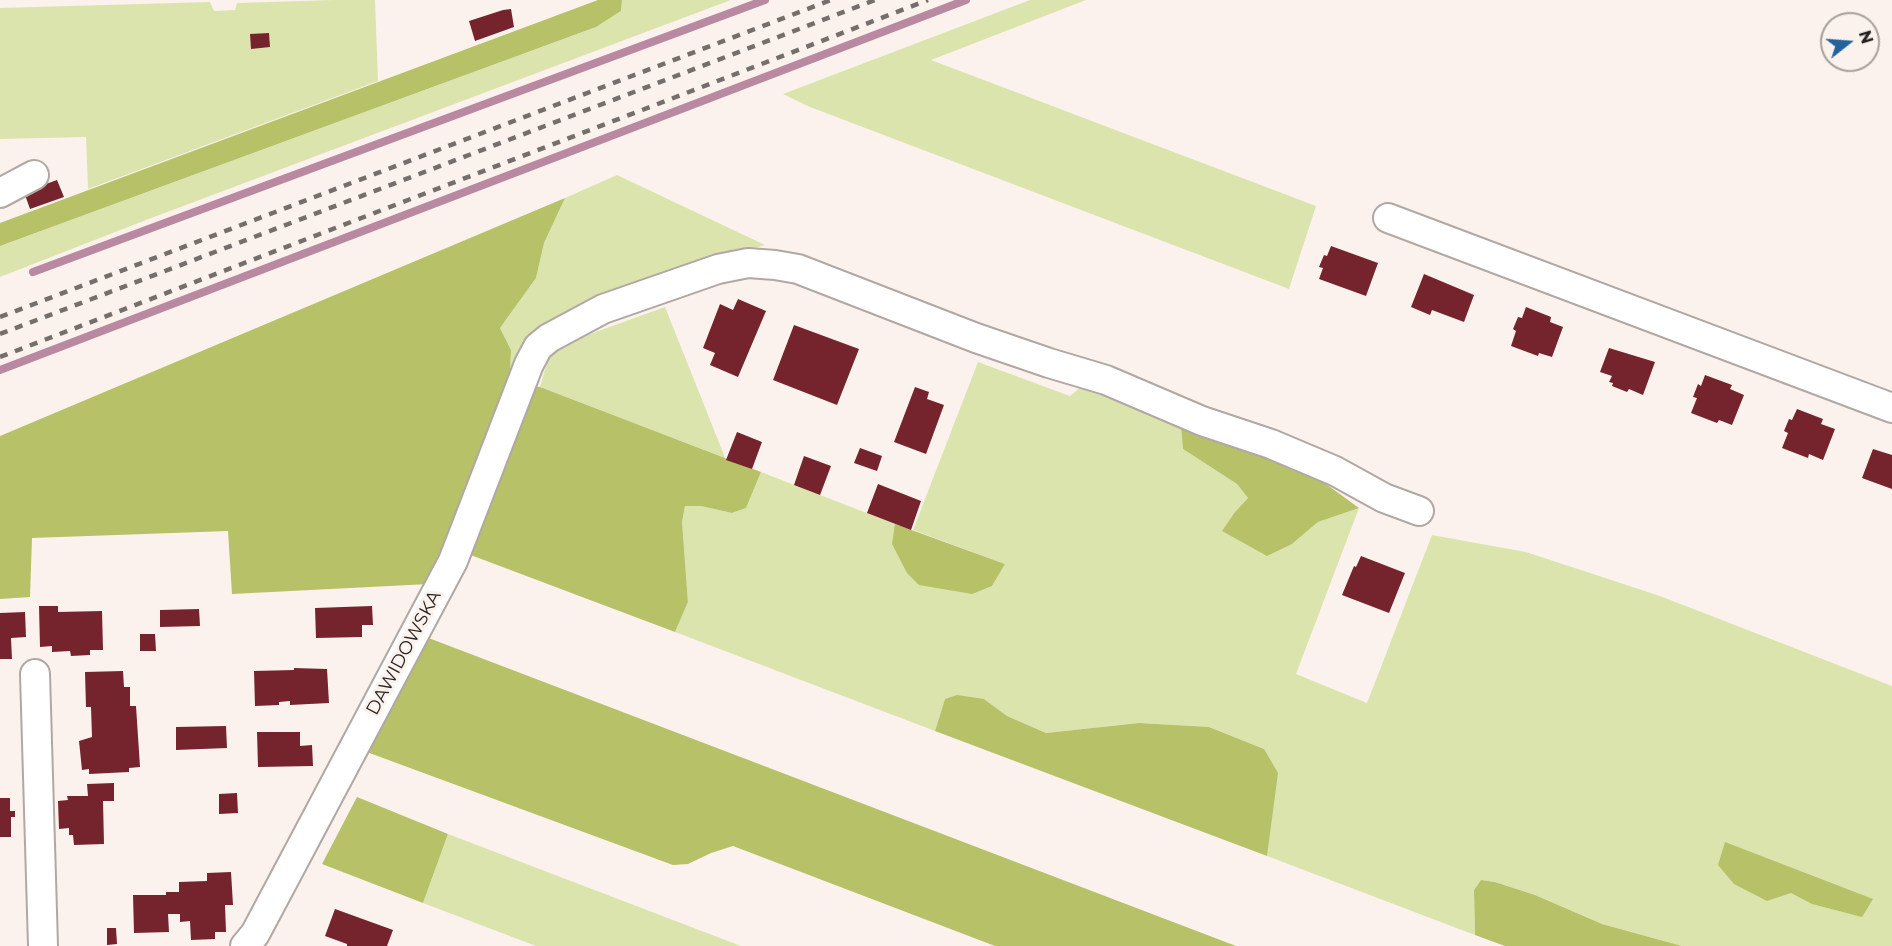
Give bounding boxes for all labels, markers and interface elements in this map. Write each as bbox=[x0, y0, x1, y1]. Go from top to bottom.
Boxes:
north arrow bbox=[1820, 12, 1880, 72]
text: N bbox=[1855, 28, 1877, 46]
street label: DAWIDOWSKA bbox=[362, 587, 446, 719]

